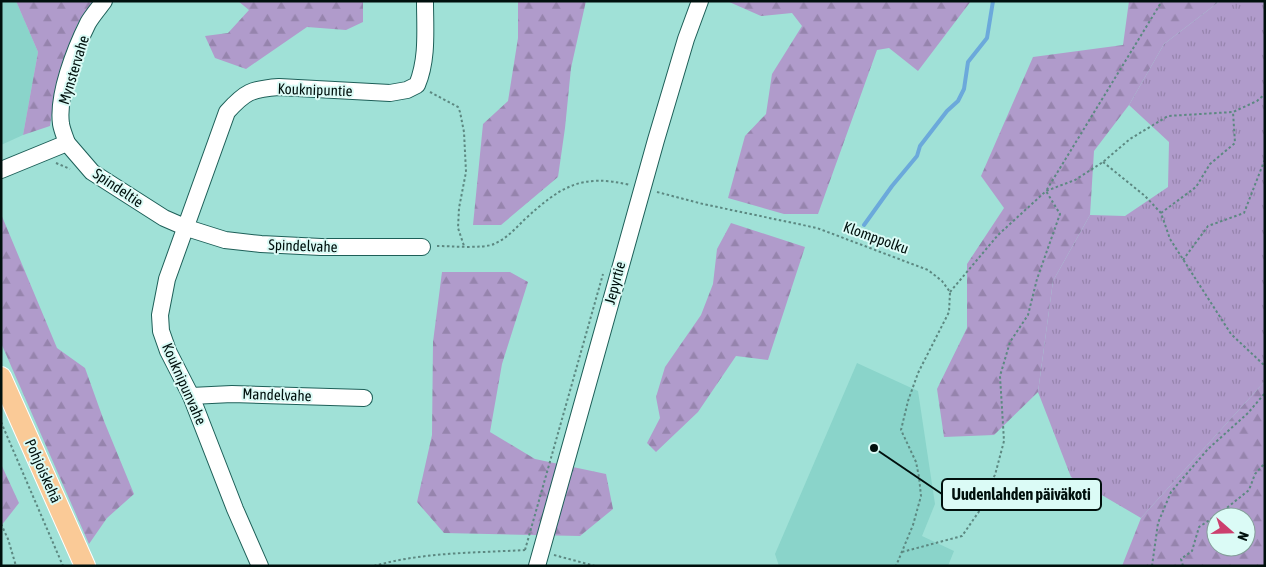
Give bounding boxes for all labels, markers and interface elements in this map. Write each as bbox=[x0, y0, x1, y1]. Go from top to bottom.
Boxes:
street label: Mynstervahe bbox=[55, 33, 92, 106]
street label: Kouknipuntie bbox=[277, 80, 353, 99]
street label: Spindeltie bbox=[90, 165, 147, 211]
street label: Klomppolku bbox=[841, 218, 911, 257]
street label: Spindelvahe bbox=[268, 236, 338, 255]
street label: Jepyrtie bbox=[601, 259, 628, 306]
street label: Kouknipunvahe bbox=[159, 340, 210, 427]
street label: Mandelvahe bbox=[242, 385, 312, 404]
street label: Pohjoiskehä bbox=[22, 436, 65, 505]
callout: Uudenlahden päiväkoti bbox=[942, 479, 1101, 510]
text: Uudenlahden päiväkoti bbox=[951, 485, 1091, 503]
north arrow bbox=[1206, 507, 1256, 557]
text: N bbox=[1234, 530, 1252, 543]

